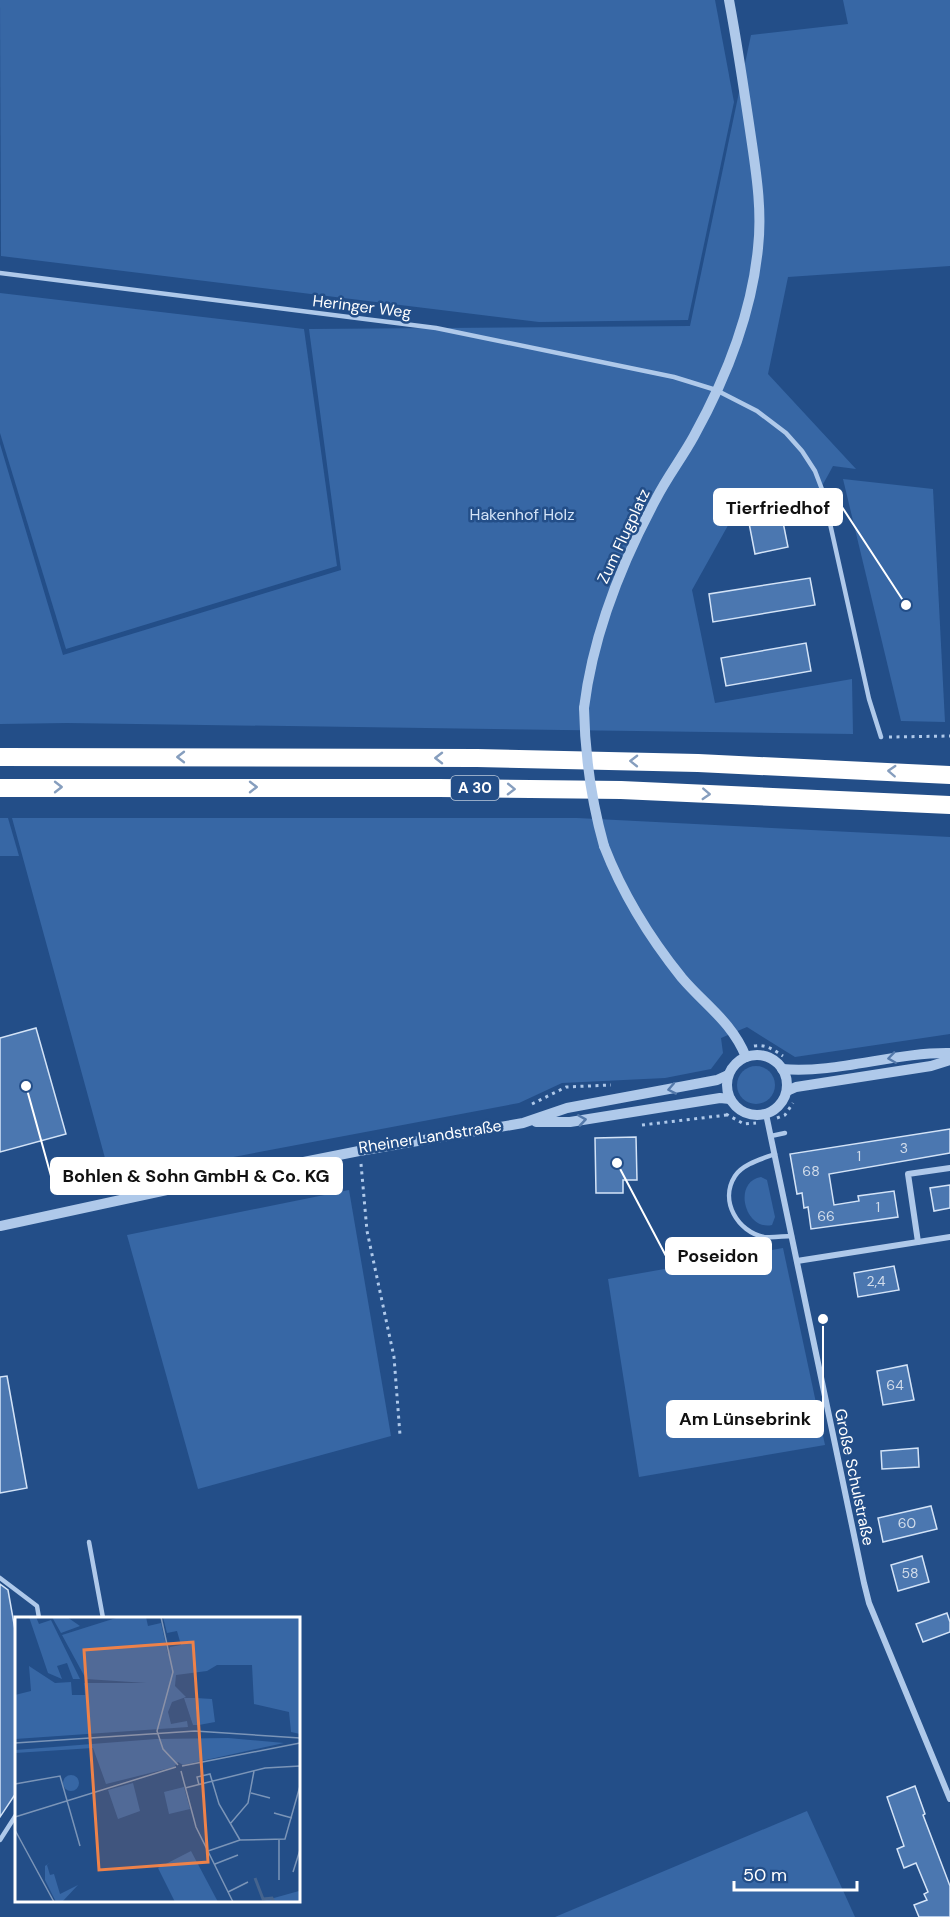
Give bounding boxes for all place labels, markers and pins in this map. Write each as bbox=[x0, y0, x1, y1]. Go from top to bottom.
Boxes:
callout: Tierfriedhof bbox=[714, 489, 842, 525]
callout: Bohlen & Sohn GmbH & Co. KG bbox=[51, 1158, 342, 1194]
callout: Poseidon bbox=[666, 1238, 771, 1274]
callout: Am Lünsebrink bbox=[667, 1401, 823, 1437]

